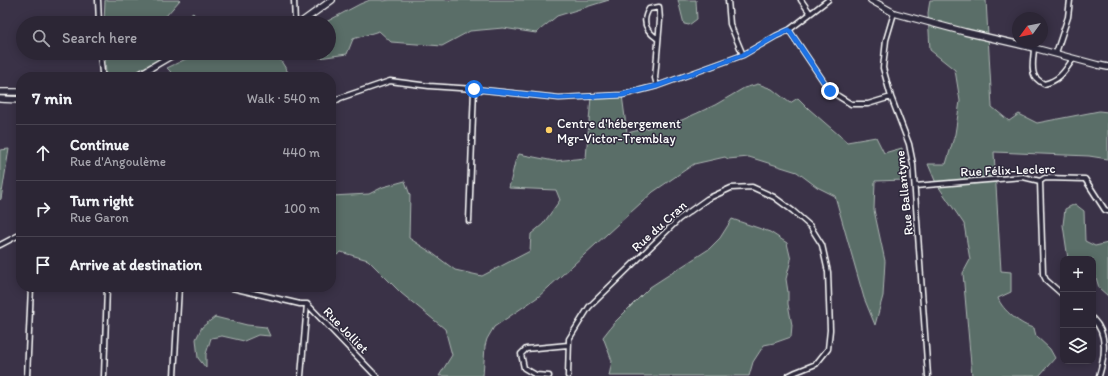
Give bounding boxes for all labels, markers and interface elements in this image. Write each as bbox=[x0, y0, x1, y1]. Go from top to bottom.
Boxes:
north arrow bbox=[1012, 12, 1048, 48]
search box bbox=[16, 16, 336, 60]
icon: search bbox=[30, 27, 52, 49]
text: Search here bbox=[62, 29, 137, 47]
route start bbox=[465, 80, 483, 98]
route end bbox=[821, 82, 839, 100]
text: 7 min bbox=[32, 88, 72, 108]
text: Walk · 540 m bbox=[247, 91, 320, 106]
place label: Centre d'hébergement Mgr-Victor-Tremblay bbox=[557, 116, 681, 146]
marker: Centre d'hébergement Mgr-Victor-Tremblay bbox=[544, 125, 554, 135]
text: Continue bbox=[70, 136, 129, 154]
icon: ahead bbox=[32, 142, 54, 164]
text: 440 m bbox=[283, 145, 320, 160]
street label: Rue Ballantyne bbox=[892, 150, 916, 236]
text: Rue d'Angoulème bbox=[70, 154, 166, 169]
street label: Rue Félix-Leclerc bbox=[960, 161, 1056, 179]
text: Turn right bbox=[70, 192, 134, 210]
street label: Rue du Cran bbox=[628, 197, 690, 255]
icon: right bbox=[32, 198, 54, 220]
text: 100 m bbox=[284, 201, 320, 216]
text: Rue Garon bbox=[70, 210, 129, 225]
icon: arrive bbox=[32, 254, 54, 276]
text: Arrive at destination bbox=[70, 256, 202, 274]
map controls bbox=[1060, 256, 1096, 364]
button: + bbox=[1060, 256, 1096, 292]
button: − bbox=[1060, 292, 1096, 328]
street label: Rue Jolliet bbox=[320, 304, 372, 356]
button: layers bbox=[1060, 328, 1096, 364]

